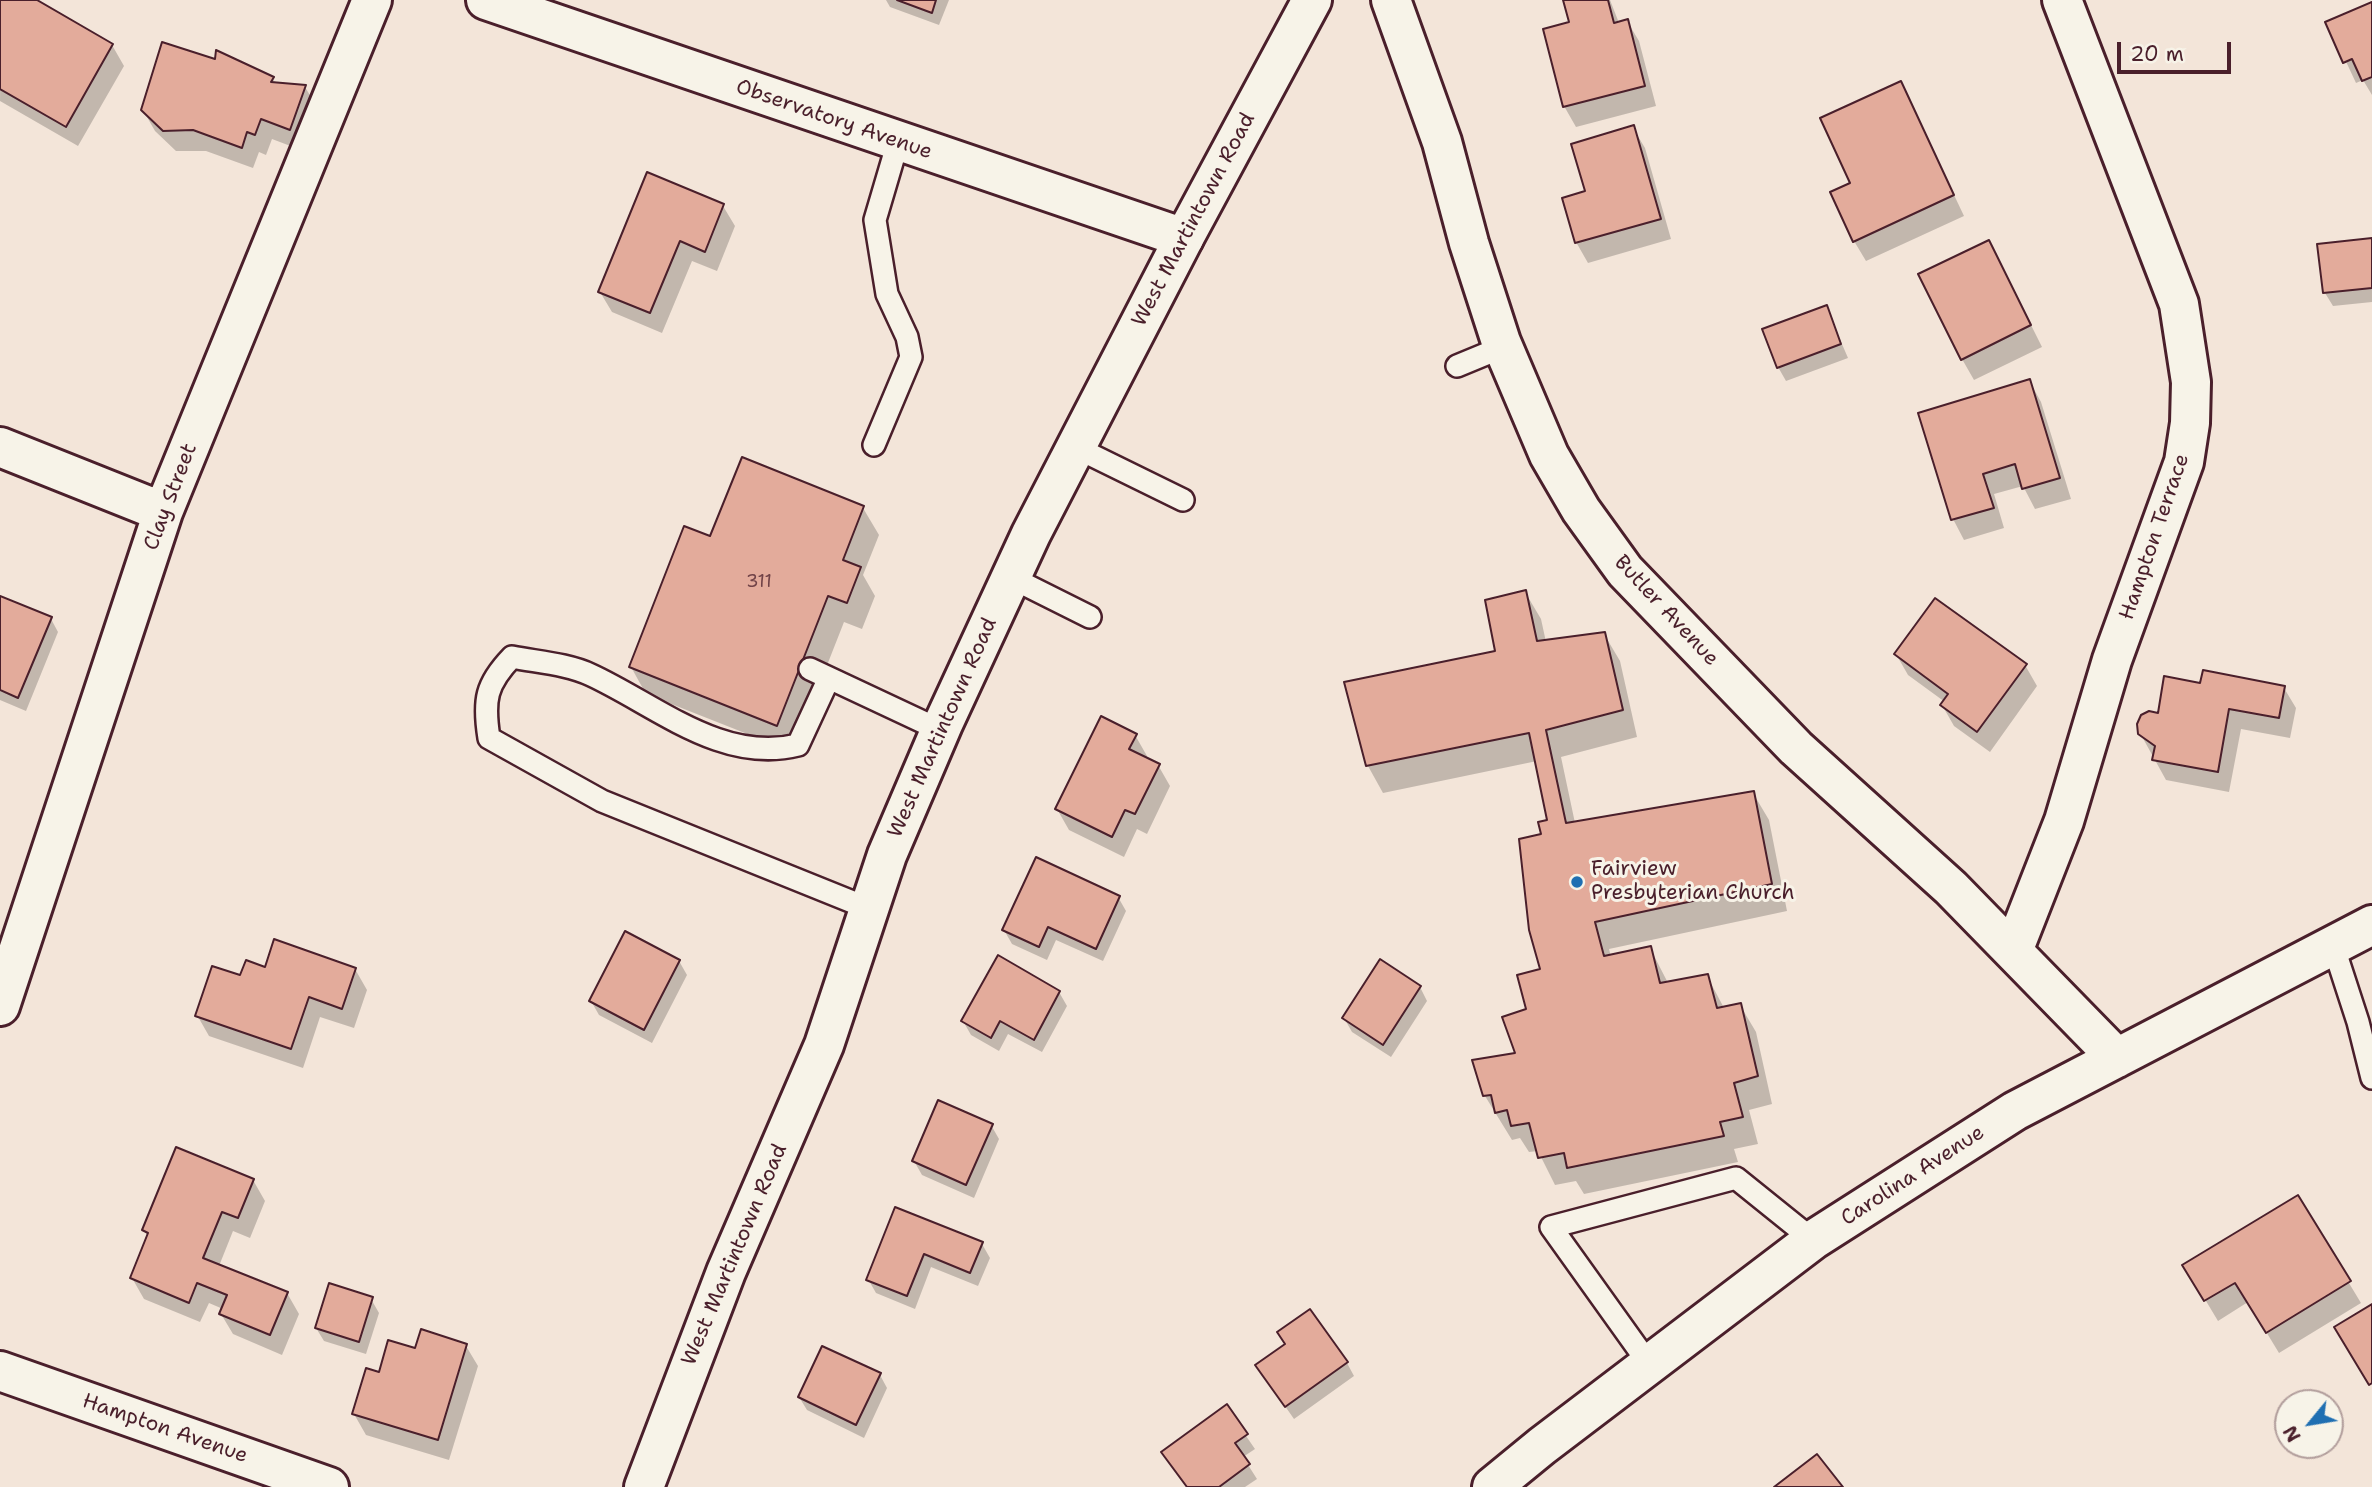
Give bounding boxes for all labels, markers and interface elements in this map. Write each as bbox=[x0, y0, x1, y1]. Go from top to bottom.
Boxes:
scale bar bbox=[2120, 28, 2234, 72]
text: 20 m bbox=[2130, 40, 2184, 68]
street label: Observatory Avenue bbox=[732, 75, 936, 165]
street label: West Martintown Road bbox=[1127, 109, 1261, 331]
street label: Clay Street bbox=[139, 440, 203, 554]
street label: Hampton Terrace bbox=[2115, 451, 2195, 623]
street label: Butler Avenue bbox=[1608, 550, 1724, 672]
house number: 311 bbox=[746, 571, 772, 593]
street label: West Martintown Road bbox=[883, 614, 1003, 842]
place label: Fairview Presbyterian Church bbox=[1591, 857, 1795, 907]
marker: Fairview Presbyterian Church bbox=[1569, 874, 1585, 890]
street label: Carolina Avenue bbox=[1837, 1120, 1989, 1232]
street label: West Martintown Road bbox=[677, 1140, 793, 1370]
street label: Hampton Avenue bbox=[79, 1389, 251, 1469]
north arrow bbox=[2274, 1389, 2344, 1459]
text: N bbox=[2278, 1421, 2307, 1447]

